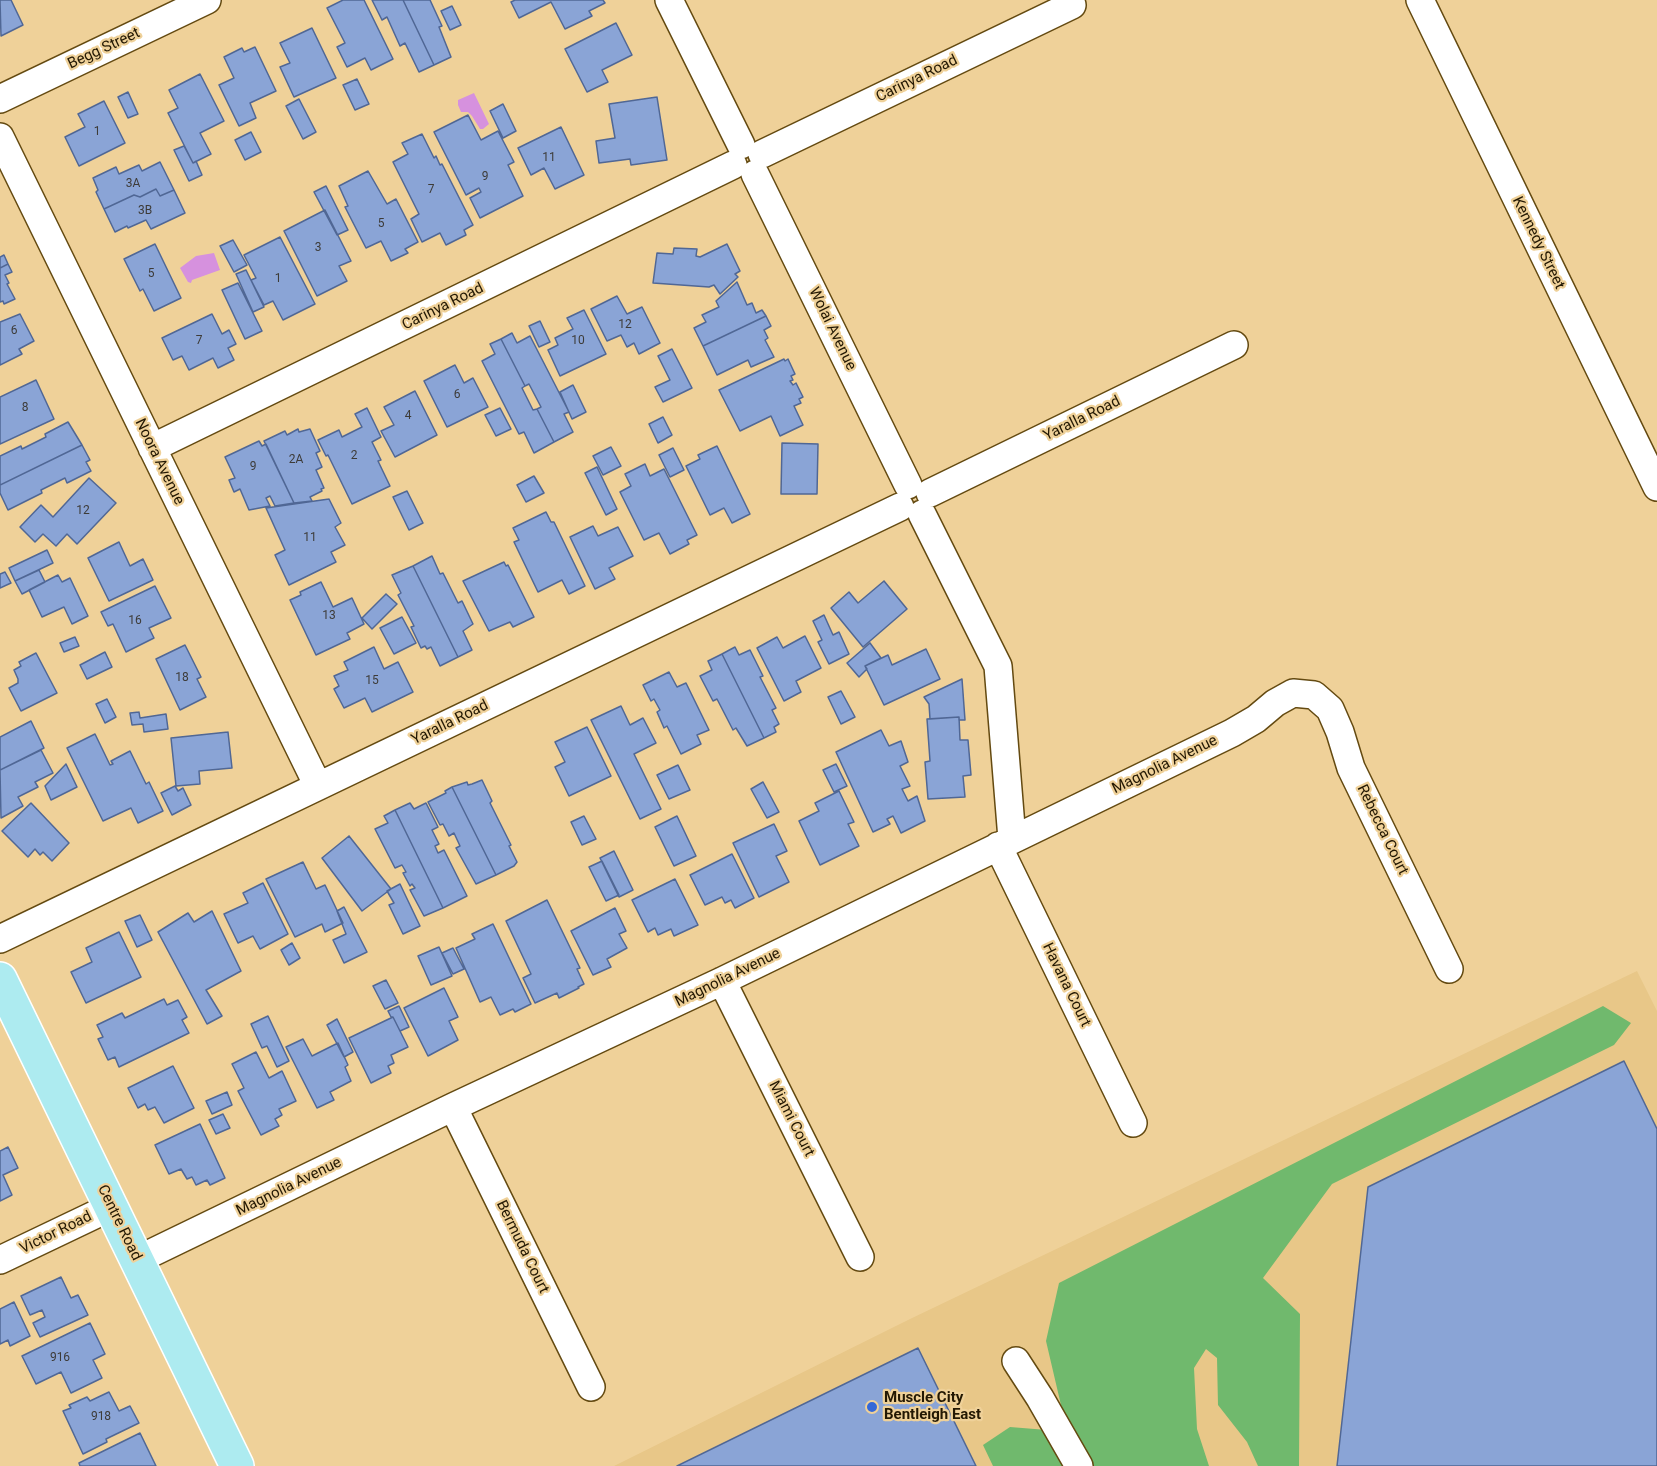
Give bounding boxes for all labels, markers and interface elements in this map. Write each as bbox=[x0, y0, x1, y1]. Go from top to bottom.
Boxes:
street label: Begg Street bbox=[65, 24, 143, 74]
street label: Carinya Road bbox=[873, 52, 961, 106]
house number: 1 bbox=[94, 125, 100, 139]
house number: 11 bbox=[542, 151, 556, 165]
house number: 9 bbox=[482, 170, 488, 184]
house number: 3A bbox=[126, 177, 140, 191]
house number: 7 bbox=[428, 183, 434, 197]
street label: Kennedy Street bbox=[1508, 194, 1568, 292]
house number: 3B bbox=[138, 204, 152, 218]
house number: 5 bbox=[378, 217, 384, 231]
house number: 3 bbox=[315, 241, 321, 255]
house number: 5 bbox=[148, 267, 154, 281]
house number: 1 bbox=[275, 272, 281, 286]
street label: Carinya Road bbox=[399, 280, 487, 334]
street label: Wolai Avenue bbox=[804, 285, 860, 373]
house number: 12 bbox=[618, 318, 632, 332]
house number: 6 bbox=[11, 324, 17, 338]
house number: 7 bbox=[196, 334, 202, 348]
house number: 10 bbox=[571, 334, 585, 348]
house number: 6 bbox=[454, 388, 460, 402]
street label: Yaralla Road bbox=[1041, 393, 1123, 445]
house number: 8 bbox=[22, 401, 28, 415]
house number: 4 bbox=[405, 409, 411, 423]
street label: Noora Avenue bbox=[130, 416, 188, 508]
house number: 2 bbox=[351, 449, 357, 463]
house number: 2A bbox=[289, 453, 303, 467]
house number: 9 bbox=[250, 460, 256, 474]
house number: 12 bbox=[76, 504, 90, 518]
house number: 11 bbox=[303, 531, 317, 545]
house number: 13 bbox=[322, 609, 336, 623]
house number: 16 bbox=[128, 614, 142, 628]
house number: 18 bbox=[175, 671, 189, 685]
house number: 15 bbox=[365, 674, 379, 688]
street label: Yaralla Road bbox=[409, 697, 491, 749]
street label: Magnolia Avenue bbox=[1109, 732, 1221, 798]
street label: Rebecca Court bbox=[1352, 782, 1412, 878]
street label: Havana Court bbox=[1038, 940, 1094, 1030]
street label: Magnolia Avenue bbox=[672, 945, 784, 1011]
street label: Miami Court bbox=[764, 1078, 818, 1160]
street label: Magnolia Avenue bbox=[233, 1154, 345, 1220]
street label: Centre Road bbox=[93, 1182, 145, 1264]
street label: Bermuda Court bbox=[492, 1198, 552, 1296]
street label: Victor Road bbox=[17, 1208, 95, 1258]
house number: 916 bbox=[50, 1351, 70, 1365]
place label: Muscle City Bentleigh East bbox=[884, 1389, 981, 1424]
marker: Muscle City Bentleigh East bbox=[865, 1400, 879, 1414]
house number: 918 bbox=[91, 1410, 111, 1424]

